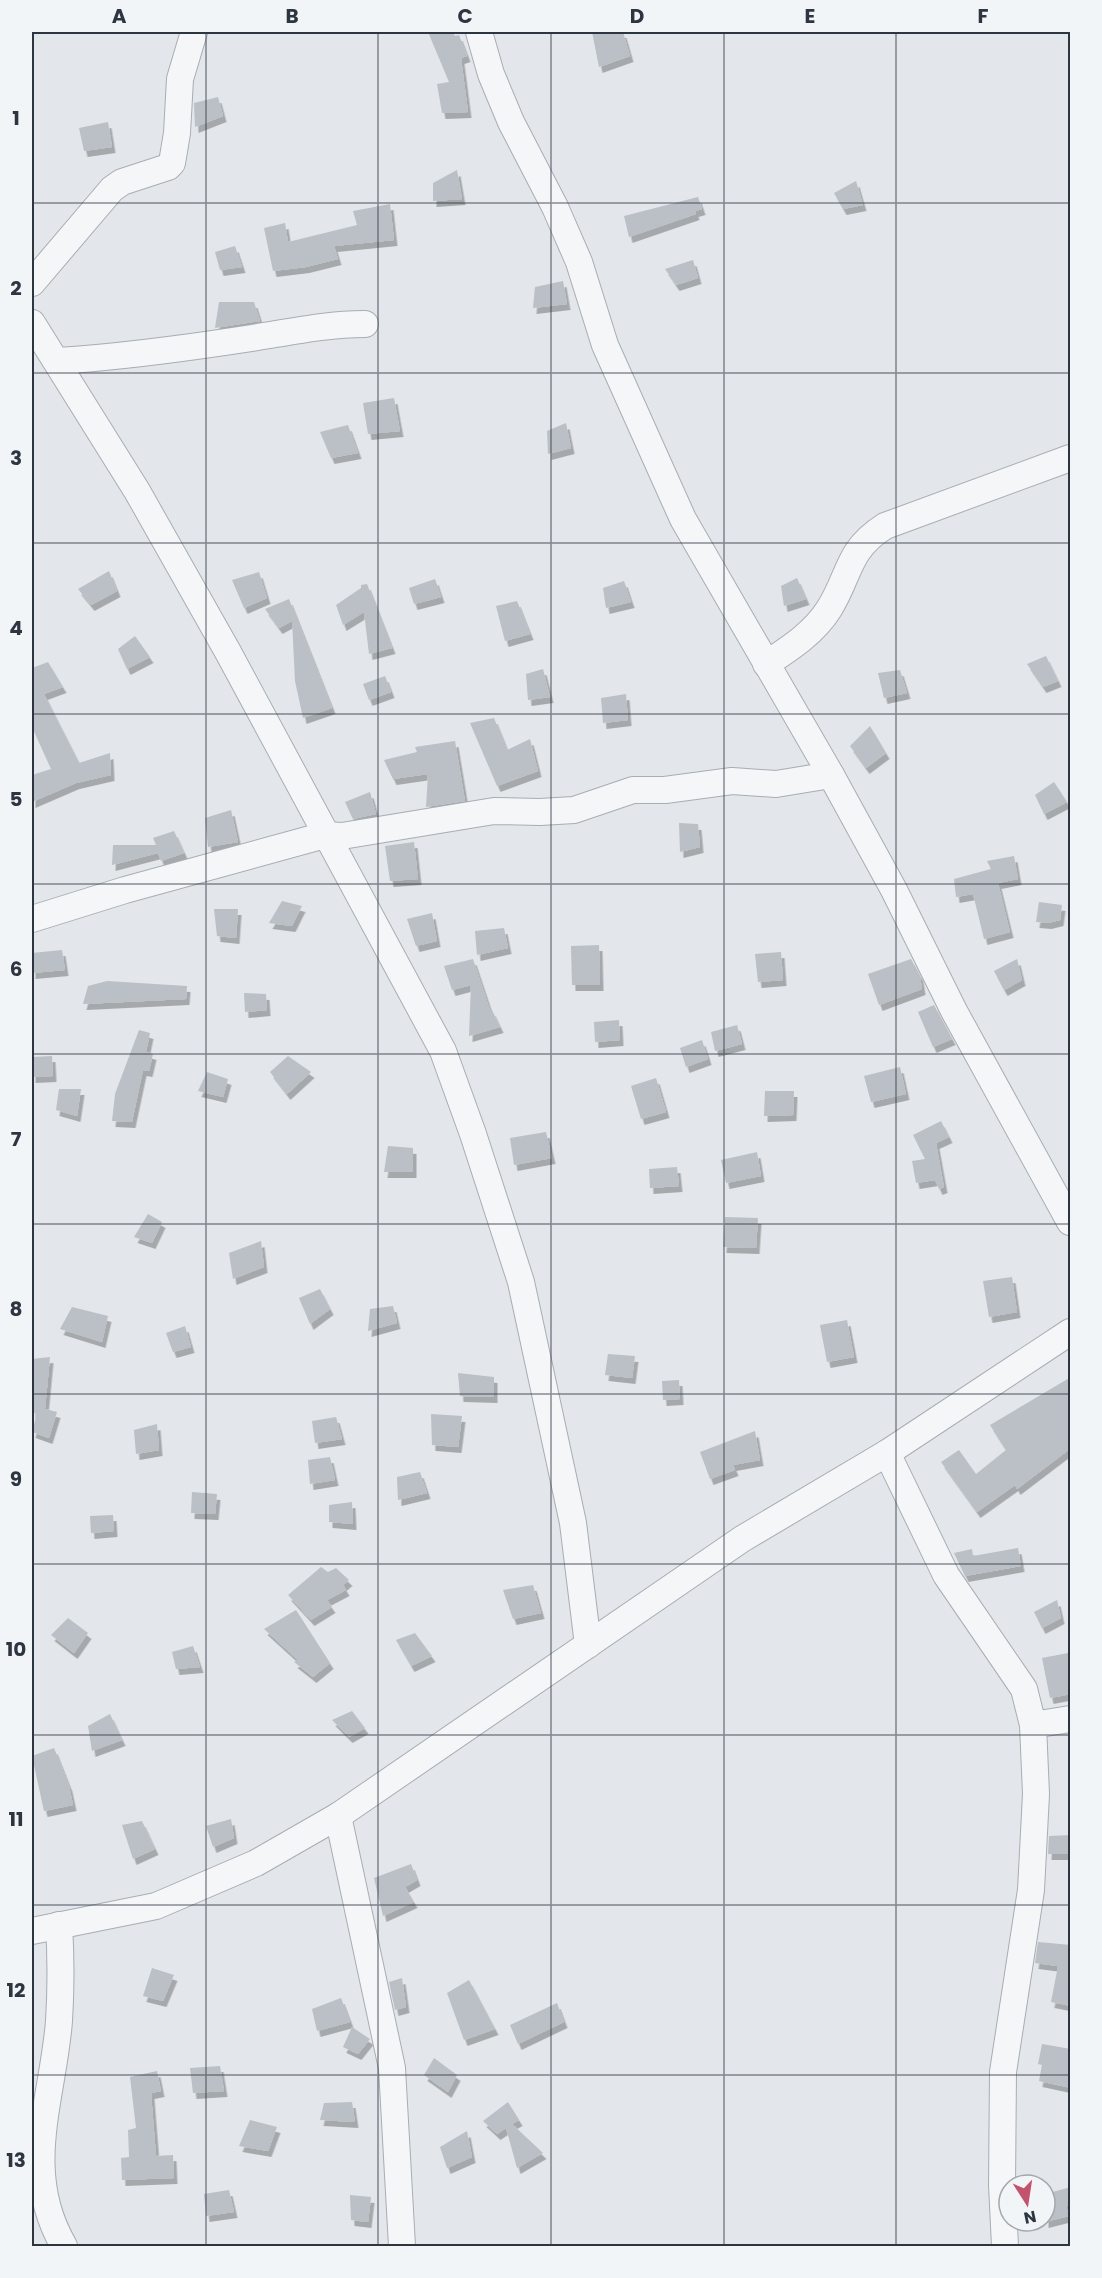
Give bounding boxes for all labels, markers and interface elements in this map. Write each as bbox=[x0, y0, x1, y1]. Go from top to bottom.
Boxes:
text: A bbox=[112, 2, 127, 30]
text: B bbox=[285, 2, 299, 30]
text: C bbox=[457, 2, 473, 30]
text: D bbox=[630, 2, 644, 30]
text: E bbox=[805, 2, 815, 30]
text: F bbox=[978, 2, 989, 30]
text: 1 bbox=[12, 104, 20, 132]
text: 2 bbox=[10, 274, 22, 302]
text: 3 bbox=[10, 444, 22, 472]
text: 4 bbox=[9, 614, 23, 642]
text: 5 bbox=[10, 785, 23, 813]
text: 6 bbox=[10, 955, 22, 983]
text: 7 bbox=[11, 1125, 22, 1153]
text: 8 bbox=[10, 1295, 22, 1323]
text: 9 bbox=[10, 1465, 22, 1493]
text: 10 bbox=[6, 1635, 26, 1663]
text: 11 bbox=[8, 1805, 24, 1833]
text: 12 bbox=[7, 1976, 25, 2004]
text: 13 bbox=[6, 2146, 26, 2174]
north arrow bbox=[997, 2173, 1057, 2233]
text: N bbox=[1022, 2205, 1038, 2230]

